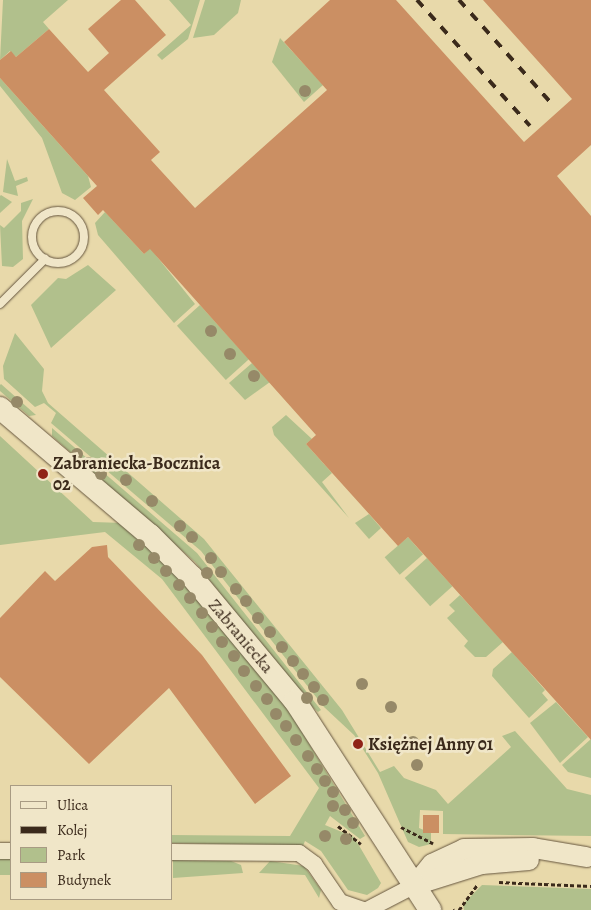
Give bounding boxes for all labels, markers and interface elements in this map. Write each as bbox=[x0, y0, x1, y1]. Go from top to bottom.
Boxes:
place label: Zabraniecka-Bocznica 02 bbox=[53, 453, 220, 496]
marker: Zabraniecka-Bocznica 02 bbox=[37, 468, 49, 480]
street label: Zabraniecka bbox=[204, 594, 278, 678]
place label: Księżnej Anny 01 bbox=[368, 733, 493, 755]
marker: Księżnej Anny 01 bbox=[352, 738, 364, 750]
legend bbox=[10, 785, 172, 900]
text: Ulica bbox=[57, 795, 88, 815]
text: Kolej bbox=[57, 820, 88, 840]
text: Park bbox=[57, 845, 85, 865]
text: Budynek bbox=[57, 870, 111, 890]

